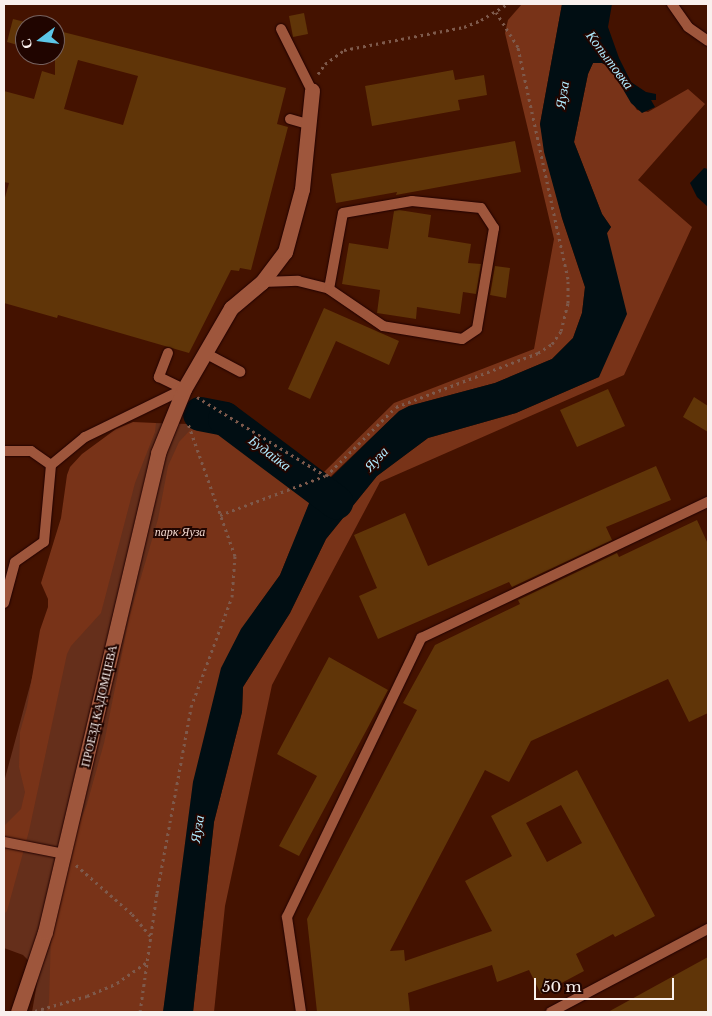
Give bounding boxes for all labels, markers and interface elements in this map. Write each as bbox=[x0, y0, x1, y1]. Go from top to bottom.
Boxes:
north arrow bbox=[15, 15, 65, 65]
water label: Копытовка bbox=[583, 28, 637, 92]
text: С bbox=[16, 36, 36, 51]
water label: Яуза bbox=[552, 80, 572, 110]
water label: Будайка bbox=[246, 432, 294, 474]
water label: Яуза bbox=[360, 443, 392, 475]
park label: парк Яуза bbox=[155, 525, 205, 539]
street label: ПРОЕЗД КАДОМЦЕВА bbox=[78, 644, 120, 768]
water label: Яуза bbox=[187, 814, 207, 844]
scale bar bbox=[537, 968, 677, 1000]
text: 50 m bbox=[542, 977, 582, 996]

